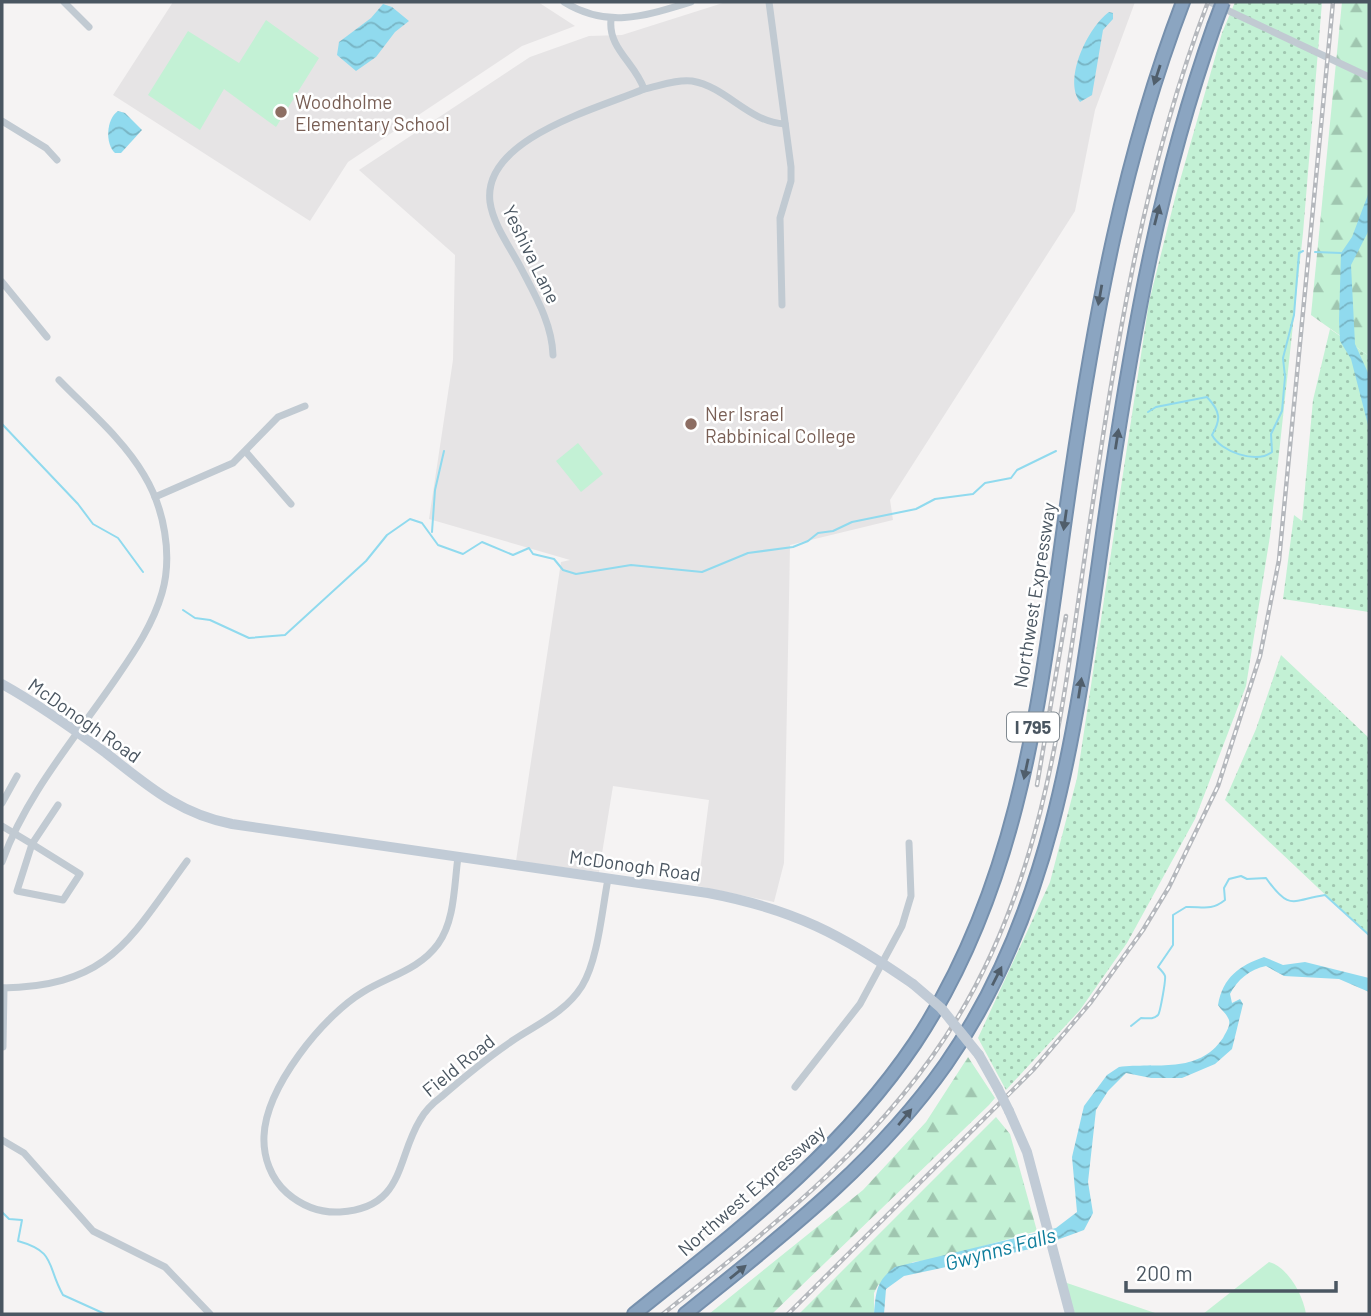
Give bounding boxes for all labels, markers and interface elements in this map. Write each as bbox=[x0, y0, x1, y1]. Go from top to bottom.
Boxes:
one-way arrow bbox=[1151, 65, 1162, 86]
place label: Woodholme Elementary School bbox=[295, 90, 450, 135]
marker: Woodholme Elementary School bbox=[273, 104, 289, 120]
street label: Yeshiva Lane bbox=[498, 201, 566, 307]
one-way arrow bbox=[1152, 204, 1163, 226]
one-way arrow bbox=[1094, 284, 1105, 306]
place label: Ner Israel Rabbinical College bbox=[705, 402, 856, 447]
marker: Ner Israel Rabbinical College bbox=[683, 416, 699, 432]
one-way arrow bbox=[1112, 428, 1123, 450]
street label: Northwest Expressway bbox=[1008, 500, 1060, 689]
one-way arrow bbox=[1059, 509, 1070, 531]
street label: McDonogh Road bbox=[24, 673, 146, 767]
one-way arrow bbox=[1074, 677, 1085, 699]
road number: I 795 bbox=[1007, 712, 1059, 742]
one-way arrow bbox=[1020, 758, 1031, 780]
street label: McDonogh Road bbox=[568, 844, 702, 886]
one-way arrow bbox=[992, 966, 1003, 986]
street label: Field Road bbox=[417, 1029, 499, 1101]
one-way arrow bbox=[897, 1109, 912, 1126]
street label: Northwest Expressway bbox=[673, 1120, 830, 1260]
water label: Gwynns Falls bbox=[942, 1221, 1058, 1275]
scale bar bbox=[1126, 1250, 1336, 1294]
text: 200 m bbox=[1136, 1260, 1193, 1285]
one-way arrow bbox=[729, 1264, 747, 1279]

